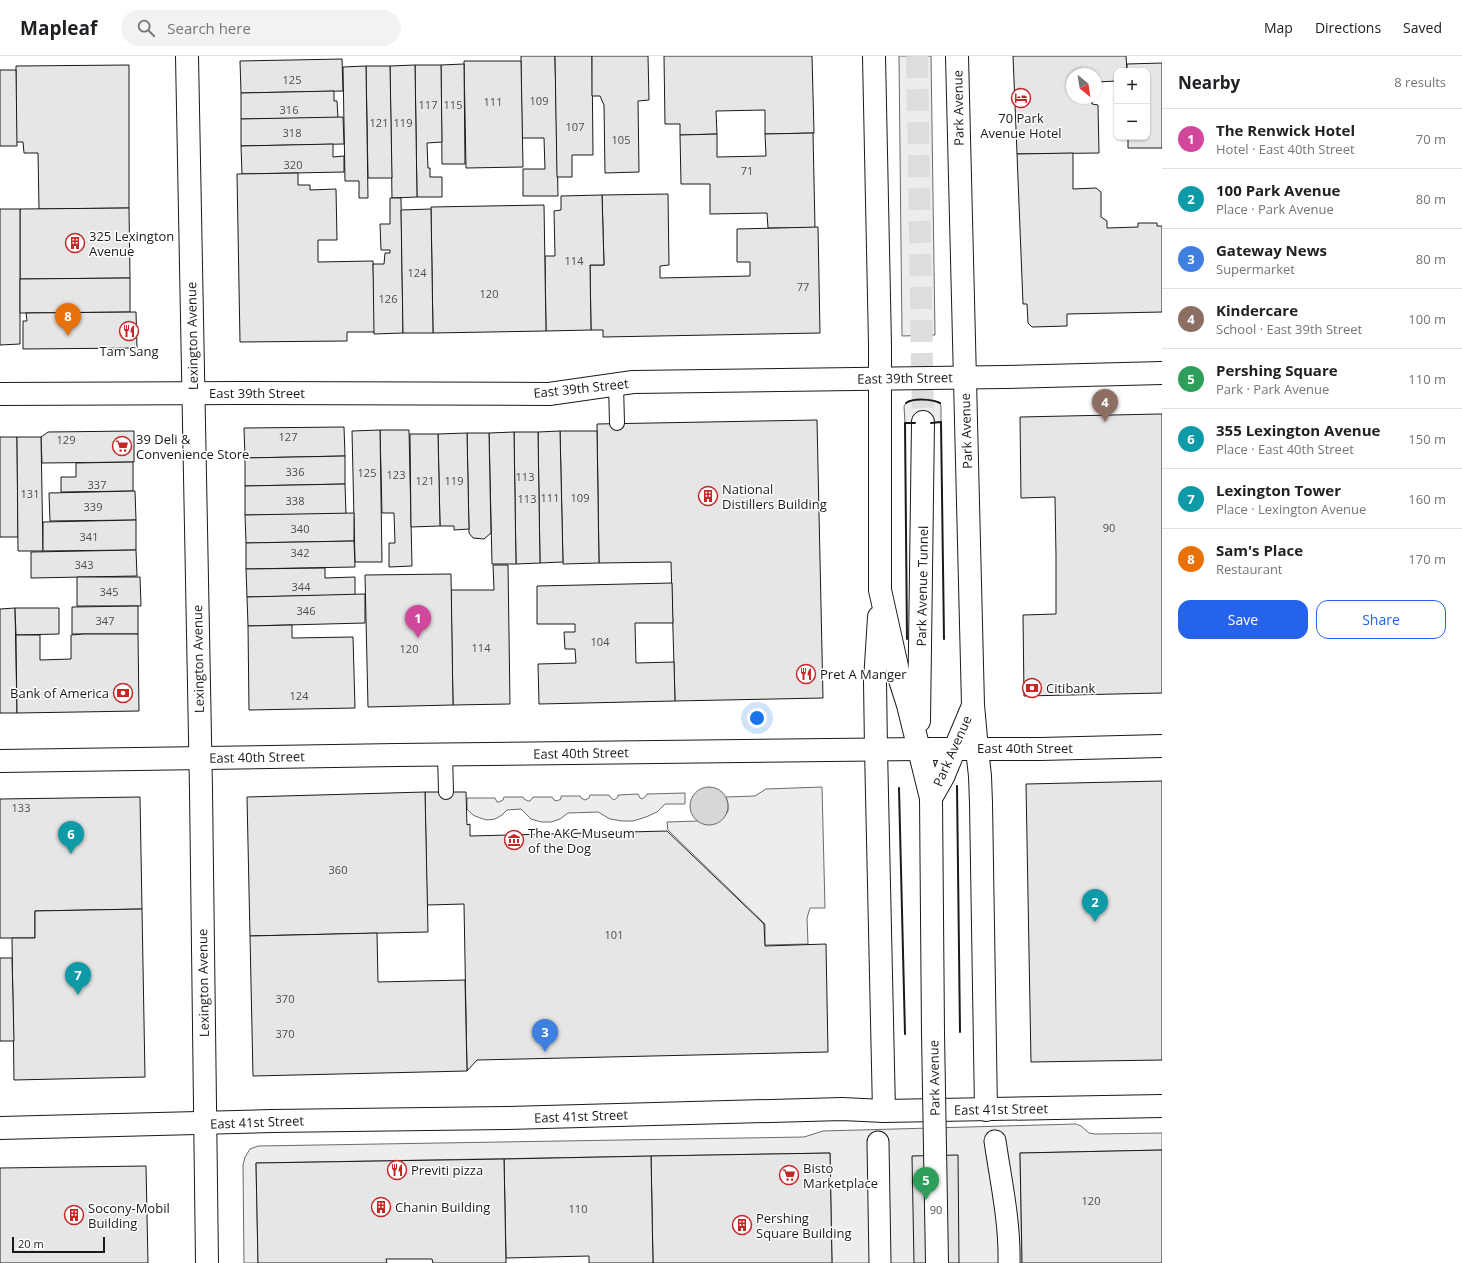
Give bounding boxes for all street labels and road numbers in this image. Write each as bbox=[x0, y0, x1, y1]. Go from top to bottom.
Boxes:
street label: Park Avenue bbox=[948, 70, 968, 146]
street label: Lexington Avenue bbox=[182, 282, 202, 390]
street label: East 39th Street bbox=[857, 368, 953, 388]
street label: East 39th Street bbox=[532, 374, 630, 402]
street label: East 39th Street bbox=[209, 384, 305, 402]
street label: Park Avenue bbox=[956, 393, 976, 469]
street label: Park Avenue Tunnel bbox=[912, 525, 932, 647]
street label: Lexington Avenue bbox=[188, 605, 208, 713]
street label: Park Avenue bbox=[928, 713, 976, 789]
street label: East 40th Street bbox=[977, 739, 1073, 757]
street label: East 40th Street bbox=[533, 743, 629, 763]
street label: East 40th Street bbox=[209, 747, 305, 767]
street label: Lexington Avenue bbox=[193, 929, 213, 1037]
street label: Park Avenue bbox=[924, 1040, 944, 1116]
street label: East 41st Street bbox=[954, 1099, 1049, 1119]
street label: East 41st Street bbox=[534, 1105, 629, 1127]
street label: East 41st Street bbox=[210, 1111, 305, 1133]

